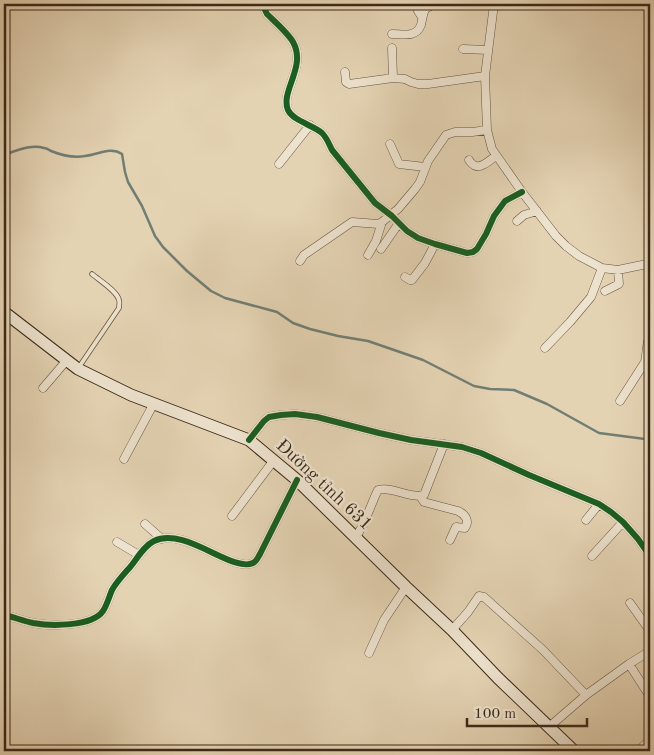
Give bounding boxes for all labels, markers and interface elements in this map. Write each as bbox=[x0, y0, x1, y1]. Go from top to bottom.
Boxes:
street label: Đường tỉnh 631 bbox=[273, 436, 375, 534]
scale bar bbox=[467, 695, 586, 727]
text: 100 m bbox=[474, 707, 516, 722]

